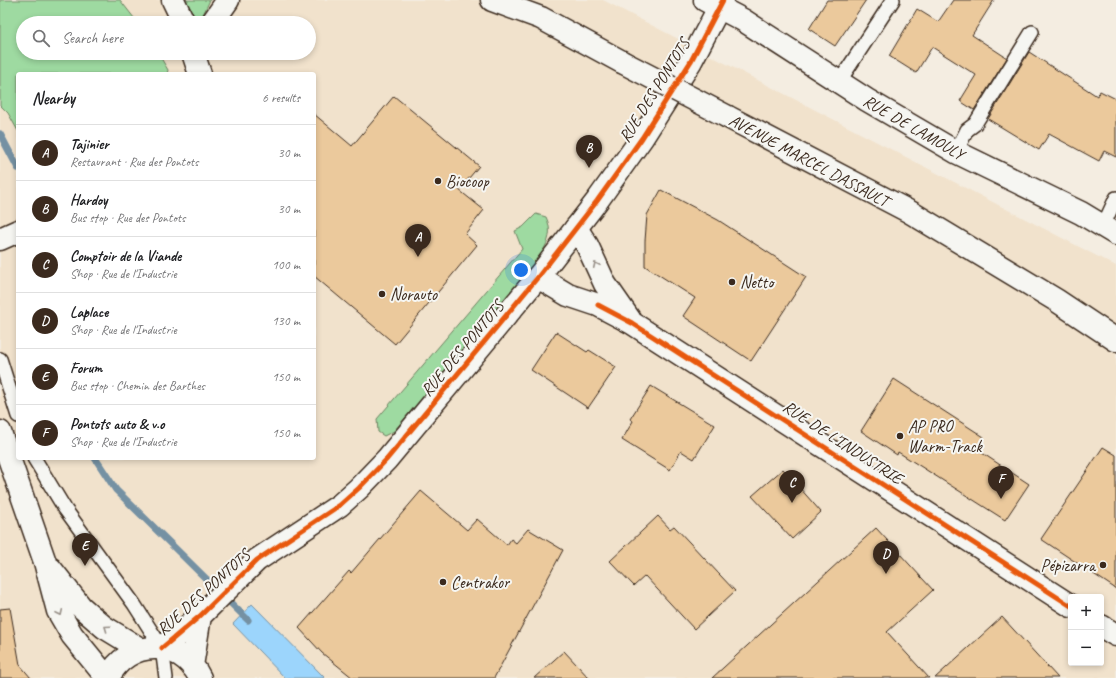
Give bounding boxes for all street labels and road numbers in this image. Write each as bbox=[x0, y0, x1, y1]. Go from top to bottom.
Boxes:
street label: RUE DES PONTOTS bbox=[614, 32, 696, 146]
street label: RUE DE LAMOULY bbox=[860, 90, 970, 166]
street label: AVENUE MARCEL DASSAULT bbox=[726, 110, 896, 213]
street label: RUE DES PONTOTS bbox=[416, 294, 510, 400]
street label: RUE DE L'INDUSTRIE bbox=[779, 396, 908, 490]
street label: RUE DES PONTOTS bbox=[152, 543, 256, 640]

